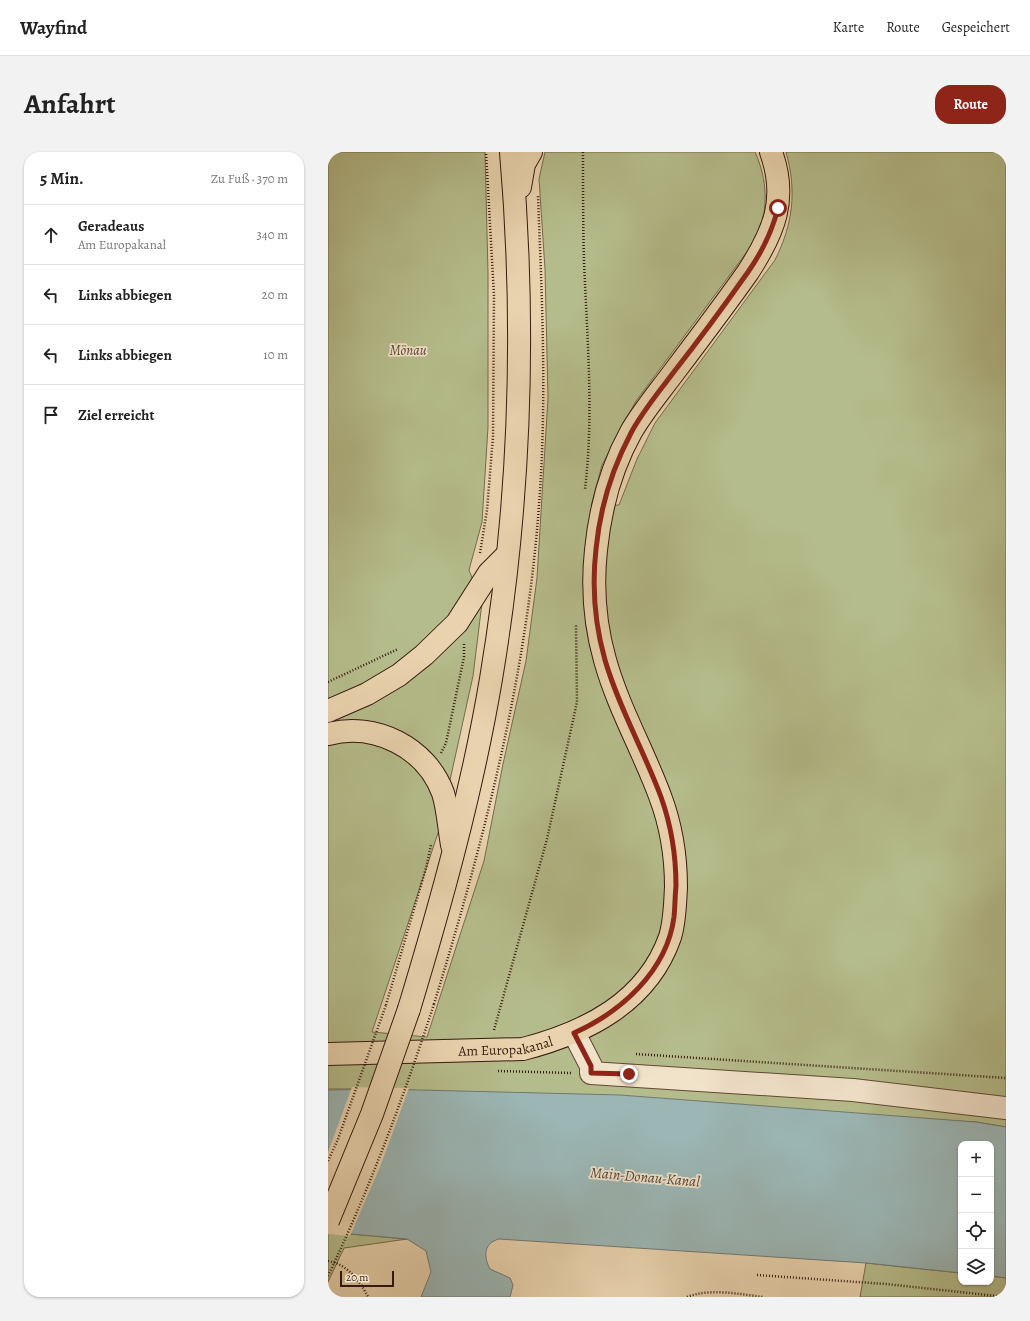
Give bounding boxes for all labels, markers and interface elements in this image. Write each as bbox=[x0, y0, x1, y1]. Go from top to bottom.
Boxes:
text: Wayfind bbox=[20, 15, 87, 41]
text: Karte bbox=[833, 18, 864, 37]
text: Route bbox=[886, 18, 920, 37]
text: Gespeichert bbox=[942, 18, 1010, 37]
text: Anfahrt bbox=[24, 85, 116, 123]
button: Route bbox=[935, 85, 1006, 124]
text: 5 Min. bbox=[40, 167, 84, 190]
text: Zu Fuß · 370 m bbox=[211, 170, 288, 187]
route start bbox=[769, 199, 787, 217]
text: Geradeaus bbox=[78, 216, 144, 236]
icon: ahead bbox=[40, 224, 62, 246]
text: 340 m bbox=[256, 226, 288, 243]
text: Am Europakanal bbox=[78, 236, 166, 253]
icon: left bbox=[40, 284, 62, 306]
text: Links abbiegen bbox=[78, 285, 172, 305]
text: 20 m bbox=[262, 286, 288, 303]
park label: Mönau bbox=[389, 341, 427, 360]
icon: left bbox=[40, 344, 62, 366]
text: Links abbiegen bbox=[78, 345, 172, 365]
text: 10 m bbox=[263, 346, 288, 363]
icon: arrive bbox=[40, 404, 62, 426]
text: Ziel erreicht bbox=[78, 405, 154, 425]
street label: Am Europakanal bbox=[457, 1031, 556, 1060]
route end bbox=[620, 1065, 638, 1083]
map controls bbox=[958, 1141, 994, 1285]
button: + bbox=[958, 1141, 994, 1177]
water label: Main-Donau-Kanal bbox=[589, 1162, 701, 1192]
button: − bbox=[958, 1177, 994, 1213]
button: locate bbox=[958, 1213, 994, 1249]
button: layers bbox=[958, 1249, 994, 1285]
scale bar bbox=[340, 1269, 394, 1288]
text: 20 m bbox=[346, 1270, 368, 1285]

